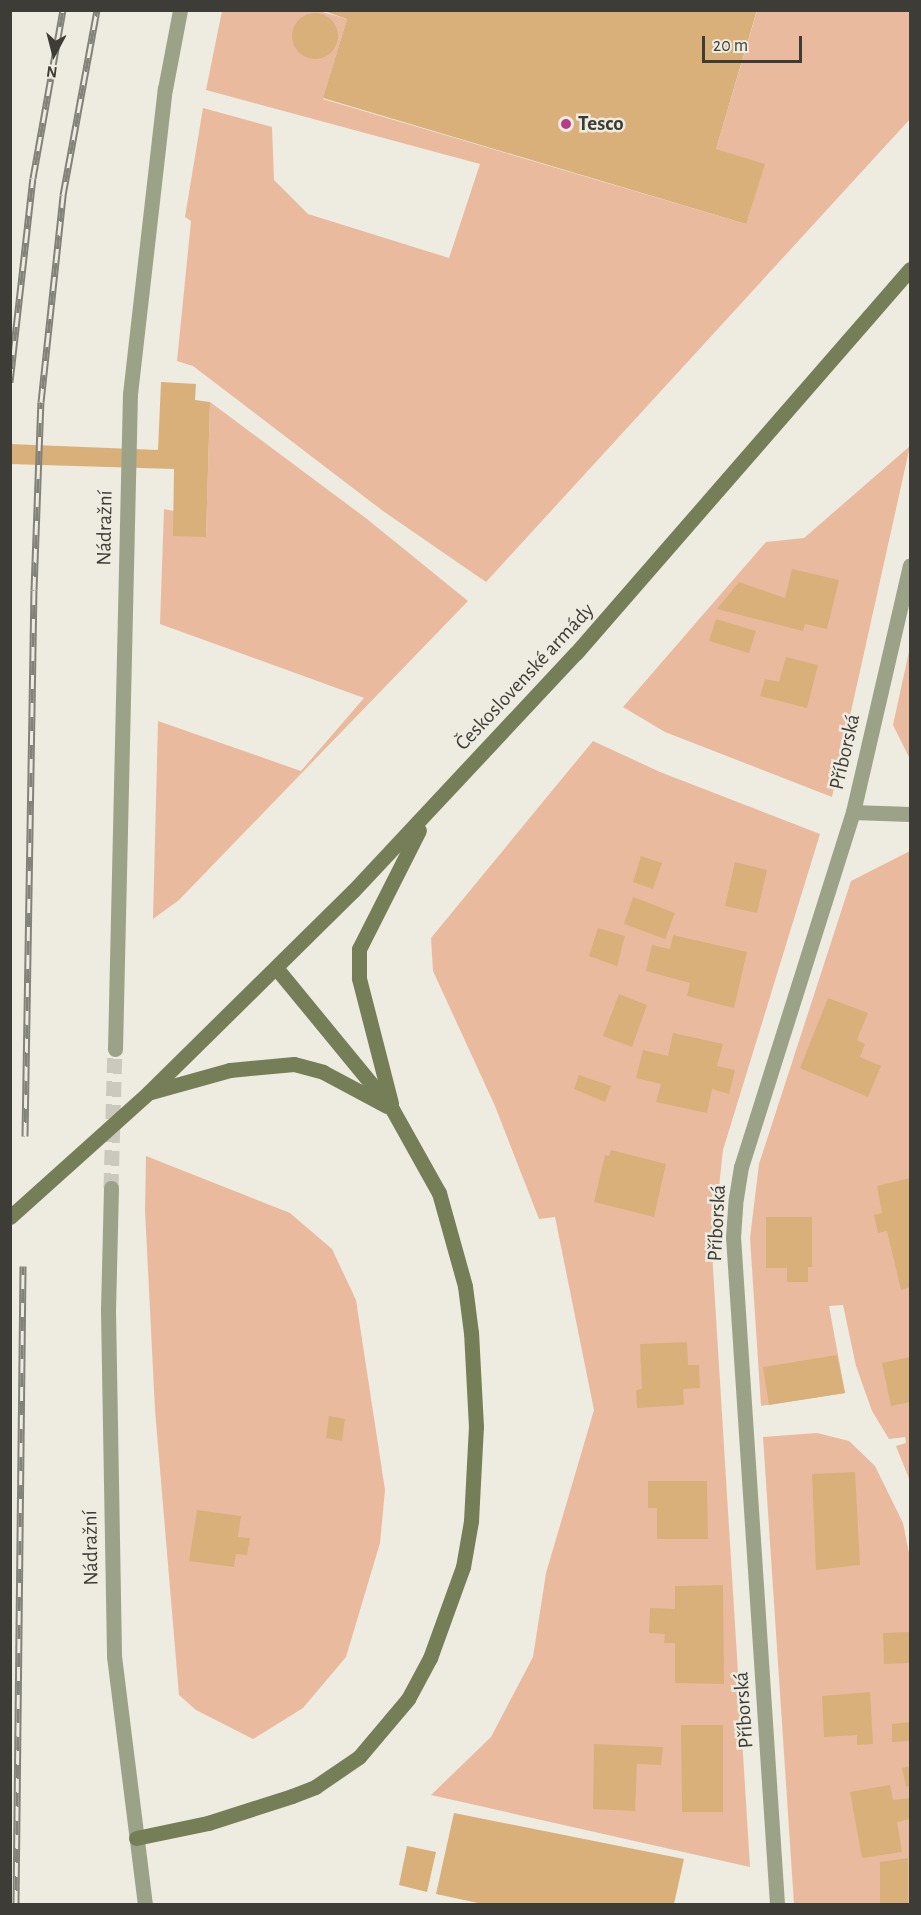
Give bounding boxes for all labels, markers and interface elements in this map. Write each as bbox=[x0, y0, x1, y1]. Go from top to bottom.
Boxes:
north arrow bbox=[24, 24, 84, 84]
scale bar bbox=[705, 24, 806, 62]
text: 20 m bbox=[713, 37, 748, 55]
text: N bbox=[45, 63, 58, 80]
place label: Tesco bbox=[578, 111, 624, 137]
marker: Tesco bbox=[559, 117, 573, 131]
street label: Nádražní bbox=[92, 490, 118, 566]
street label: Československé armády bbox=[450, 598, 600, 756]
street label: Příborská bbox=[824, 712, 866, 792]
street label: Příborská bbox=[702, 1184, 732, 1262]
street label: Nádražní bbox=[78, 1510, 104, 1586]
street label: Příborská bbox=[729, 1671, 759, 1749]

